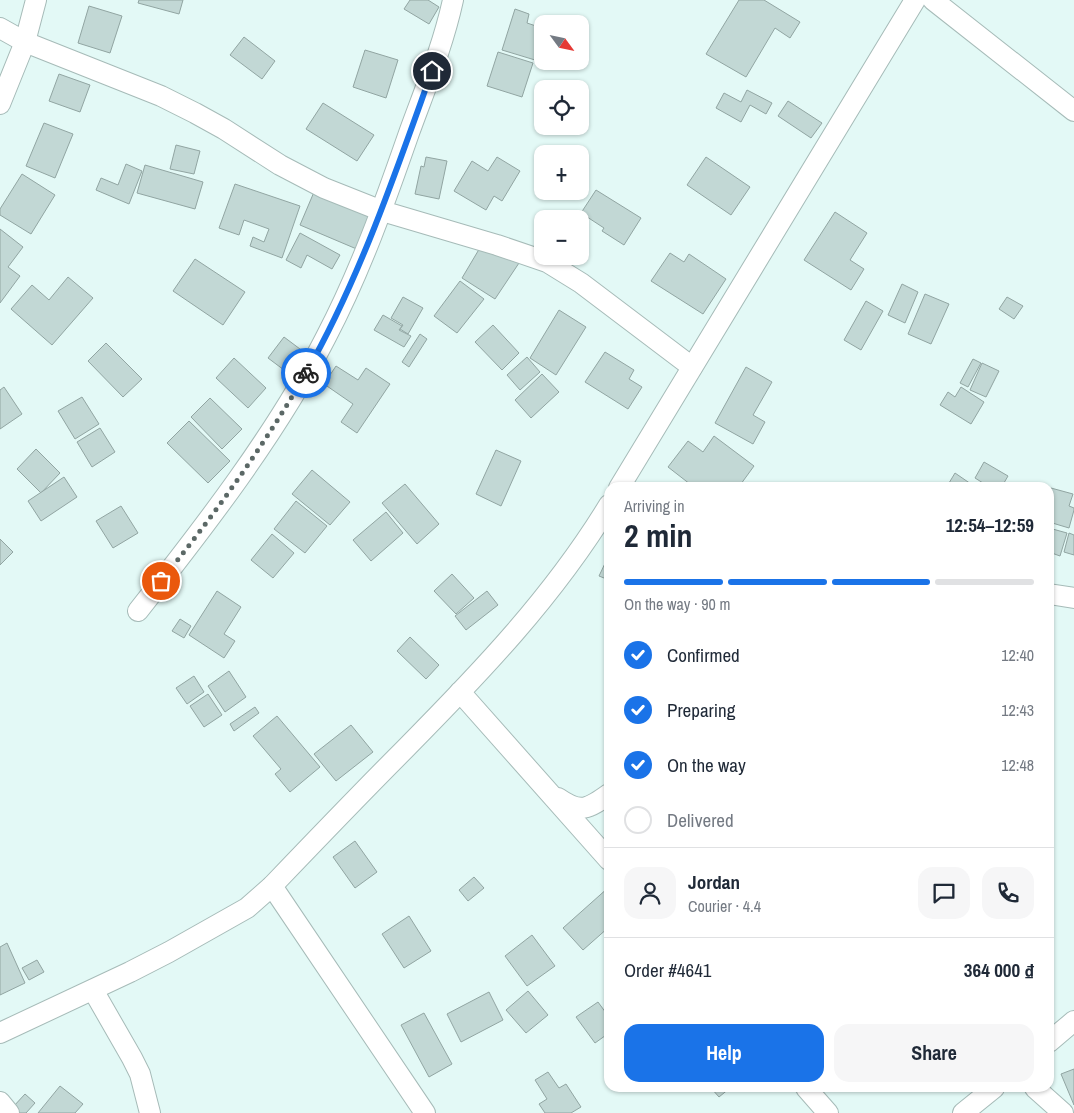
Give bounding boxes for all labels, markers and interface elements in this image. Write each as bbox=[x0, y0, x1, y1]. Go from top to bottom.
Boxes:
north arrow bbox=[534, 15, 589, 70]
map controls bbox=[534, 15, 589, 265]
pin bbox=[411, 50, 453, 92]
icon: home bbox=[418, 57, 446, 85]
button: locate bbox=[534, 80, 589, 135]
button: + bbox=[534, 145, 589, 200]
button: − bbox=[534, 210, 589, 265]
courier bbox=[281, 348, 331, 398]
icon: bike bbox=[292, 359, 320, 387]
text: Arriving in bbox=[624, 495, 685, 517]
text: 12:54–12:59 bbox=[946, 512, 1034, 538]
text: 2 min bbox=[624, 514, 693, 557]
pin bbox=[140, 560, 182, 602]
icon: bag bbox=[147, 567, 175, 595]
text: On the way · 90 m bbox=[624, 593, 730, 615]
icon: check bbox=[624, 641, 652, 669]
text: Confirmed bbox=[667, 642, 740, 668]
text: 12:40 bbox=[1001, 644, 1034, 666]
icon: check bbox=[624, 696, 652, 724]
text: Preparing bbox=[667, 697, 735, 723]
text: 12:43 bbox=[1001, 699, 1034, 721]
icon: check bbox=[624, 751, 652, 779]
text: On the way bbox=[667, 752, 746, 778]
text: 12:48 bbox=[1001, 754, 1034, 776]
text: Delivered bbox=[667, 807, 734, 833]
button: person bbox=[624, 867, 676, 919]
button: chat bbox=[918, 867, 970, 919]
button: phone bbox=[982, 867, 1034, 919]
text: Jordan bbox=[688, 869, 740, 895]
text: Courier · 4.4 bbox=[688, 895, 761, 917]
text: Order #4641 bbox=[624, 957, 711, 983]
text: 364 000 ₫ bbox=[964, 957, 1034, 983]
button: Help bbox=[624, 1024, 824, 1082]
button: Share bbox=[834, 1024, 1034, 1082]

